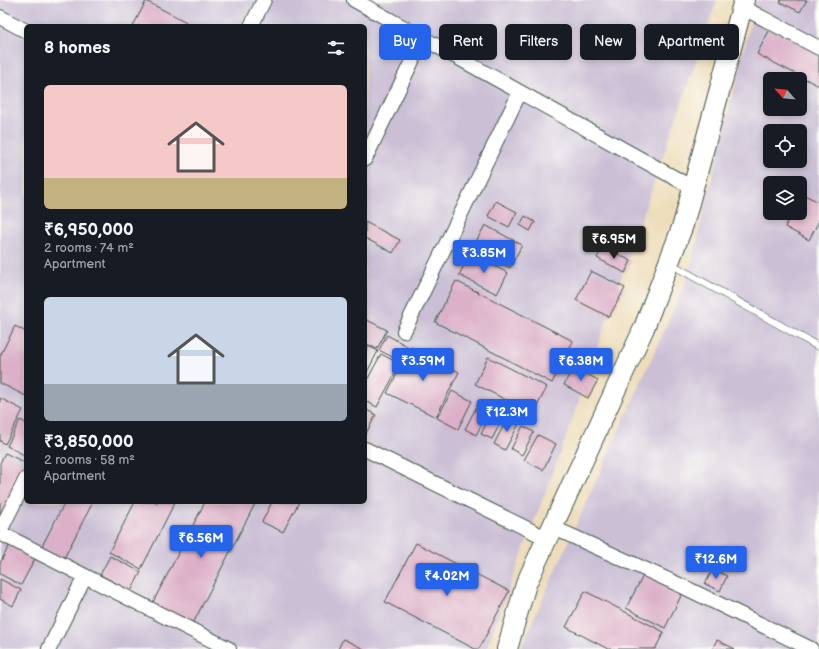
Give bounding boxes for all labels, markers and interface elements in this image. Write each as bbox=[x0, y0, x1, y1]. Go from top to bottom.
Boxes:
chip: Buy bbox=[379, 24, 431, 60]
chip: Rent bbox=[439, 24, 497, 60]
chip: Filters bbox=[505, 24, 572, 60]
chip: New bbox=[580, 24, 636, 60]
chip: Apartment bbox=[644, 24, 739, 60]
icon: filters bbox=[325, 37, 347, 59]
text: 8 homes bbox=[44, 38, 110, 58]
north arrow bbox=[763, 72, 807, 116]
map controls bbox=[763, 72, 807, 220]
icon: home bbox=[160, 111, 232, 183]
button: locate bbox=[763, 124, 807, 168]
button: layers bbox=[763, 176, 807, 220]
text: ₹6,950,000 bbox=[44, 220, 134, 240]
pin: ₹6.95M bbox=[581, 226, 647, 260]
text: ₹6.95M bbox=[592, 231, 636, 247]
text: 2 rooms · 74 m² bbox=[44, 240, 134, 256]
pin: ₹3.85M bbox=[451, 240, 517, 274]
text: ₹3.85M bbox=[462, 245, 506, 261]
text: Apartment bbox=[44, 256, 105, 272]
icon: home bbox=[160, 323, 232, 395]
pin: ₹3.59M bbox=[390, 348, 456, 382]
pin: ₹6.38M bbox=[548, 348, 614, 382]
text: ₹3.59M bbox=[401, 353, 445, 369]
text: ₹6.38M bbox=[559, 353, 603, 369]
pin: ₹12.3M bbox=[474, 399, 540, 433]
text: ₹12.3M bbox=[486, 404, 528, 420]
text: ₹3,850,000 bbox=[44, 432, 134, 452]
text: 2 rooms · 58 m² bbox=[44, 452, 135, 468]
text: Apartment bbox=[44, 468, 105, 484]
pin: ₹6.56M bbox=[168, 525, 234, 559]
text: ₹6.56M bbox=[179, 530, 223, 546]
pin: ₹12.6M bbox=[683, 546, 749, 580]
text: ₹12.6M bbox=[695, 551, 737, 567]
pin: ₹4.02M bbox=[414, 563, 480, 597]
text: ₹4.02M bbox=[424, 568, 470, 584]

